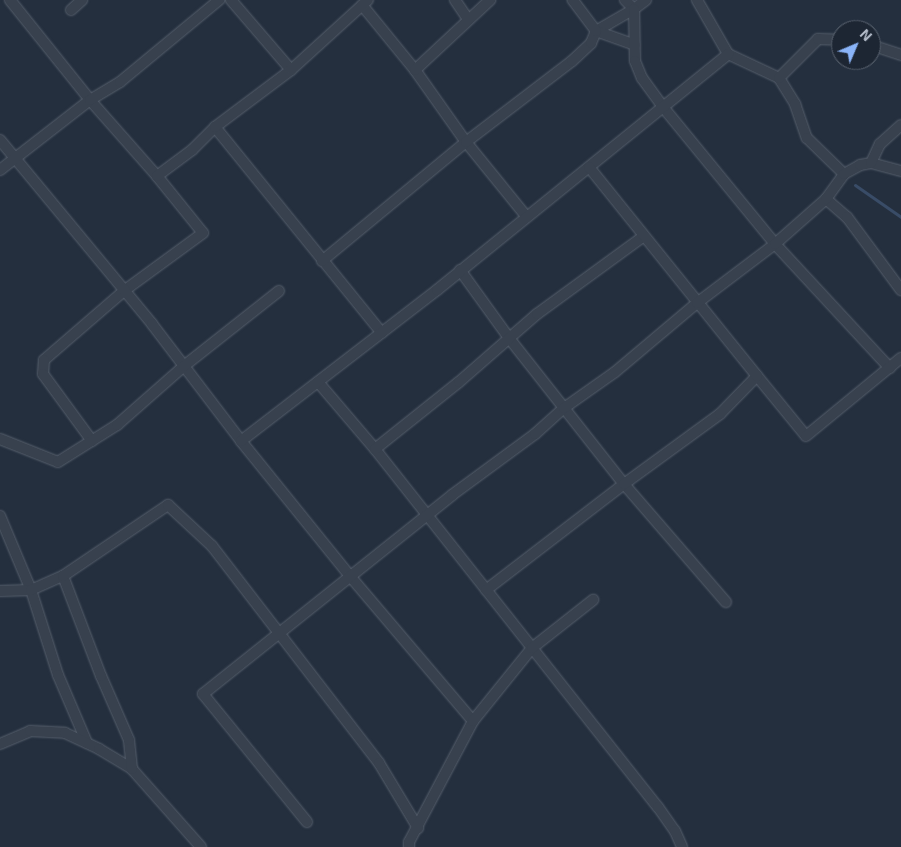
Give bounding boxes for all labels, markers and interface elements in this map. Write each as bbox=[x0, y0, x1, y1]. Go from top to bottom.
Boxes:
north arrow bbox=[831, 20, 881, 70]
text: N bbox=[857, 25, 876, 44]

